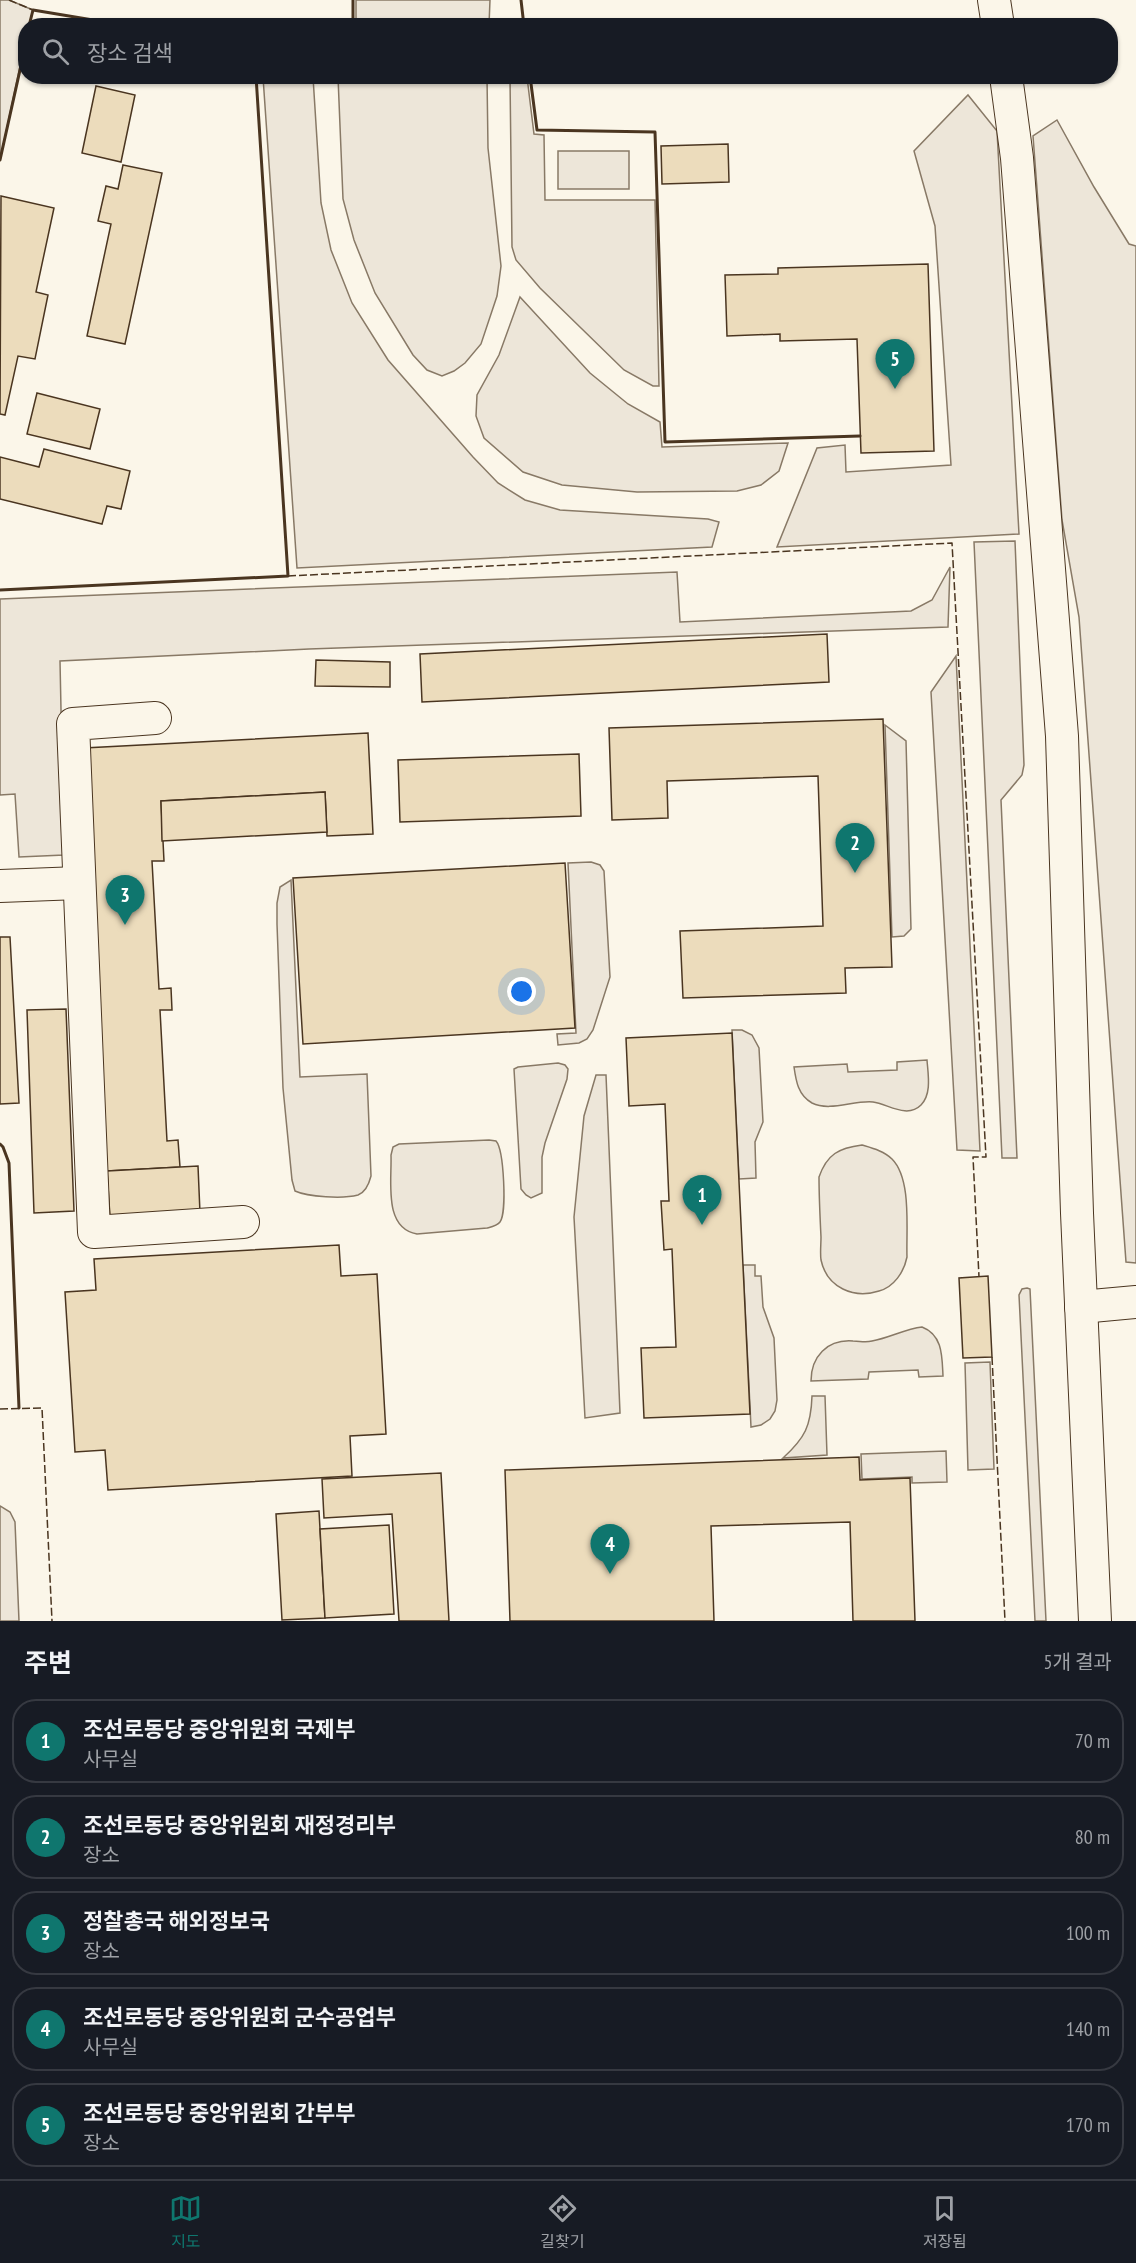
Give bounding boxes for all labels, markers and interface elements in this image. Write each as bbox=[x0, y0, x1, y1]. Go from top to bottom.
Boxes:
search box bbox=[18, 18, 1118, 84]
icon: search bbox=[39, 35, 72, 68]
text: 장소 검색 bbox=[87, 39, 173, 67]
pin: 5 bbox=[876, 340, 914, 389]
pin: 2 bbox=[836, 824, 874, 873]
pin: 3 bbox=[106, 876, 144, 925]
your location bbox=[507, 977, 536, 1006]
pin: 1 bbox=[682, 1176, 722, 1225]
pin: 4 bbox=[590, 1524, 630, 1574]
text: 주변 bbox=[24, 1646, 72, 1679]
text: 5개 결과 bbox=[1044, 1649, 1112, 1675]
text: 조선로동당 중앙위원회 국제부 bbox=[83, 1715, 355, 1743]
text: 1 bbox=[41, 1728, 50, 1754]
text: 70 m bbox=[1075, 1728, 1110, 1754]
text: 사무실 bbox=[83, 1746, 138, 1772]
text: 조선로동당 중앙위원회 재정경리부 bbox=[83, 1811, 396, 1839]
text: 2 bbox=[41, 1824, 50, 1850]
text: 80 m bbox=[1075, 1824, 1110, 1850]
text: 장소 bbox=[83, 1842, 120, 1868]
text: 정찰총국 해외정보국 bbox=[83, 1907, 270, 1935]
text: 3 bbox=[41, 1920, 50, 1946]
text: 100 m bbox=[1066, 1920, 1110, 1946]
text: 장소 bbox=[83, 1938, 120, 1964]
text: 조선로동당 중앙위원회 군수공업부 bbox=[83, 2003, 396, 2031]
text: 4 bbox=[41, 2016, 50, 2042]
text: 140 m bbox=[1066, 2016, 1110, 2042]
text: 사무실 bbox=[83, 2034, 138, 2060]
text: 조선로동당 중앙위원회 간부부 bbox=[83, 2099, 355, 2127]
text: 5 bbox=[41, 2112, 50, 2138]
text: 170 m bbox=[1066, 2112, 1110, 2138]
text: 장소 bbox=[83, 2130, 120, 2156]
tab: 지도 bbox=[169, 2192, 202, 2252]
tab: 길찾기 bbox=[540, 2192, 585, 2252]
tab: 저장됨 bbox=[923, 2192, 967, 2252]

